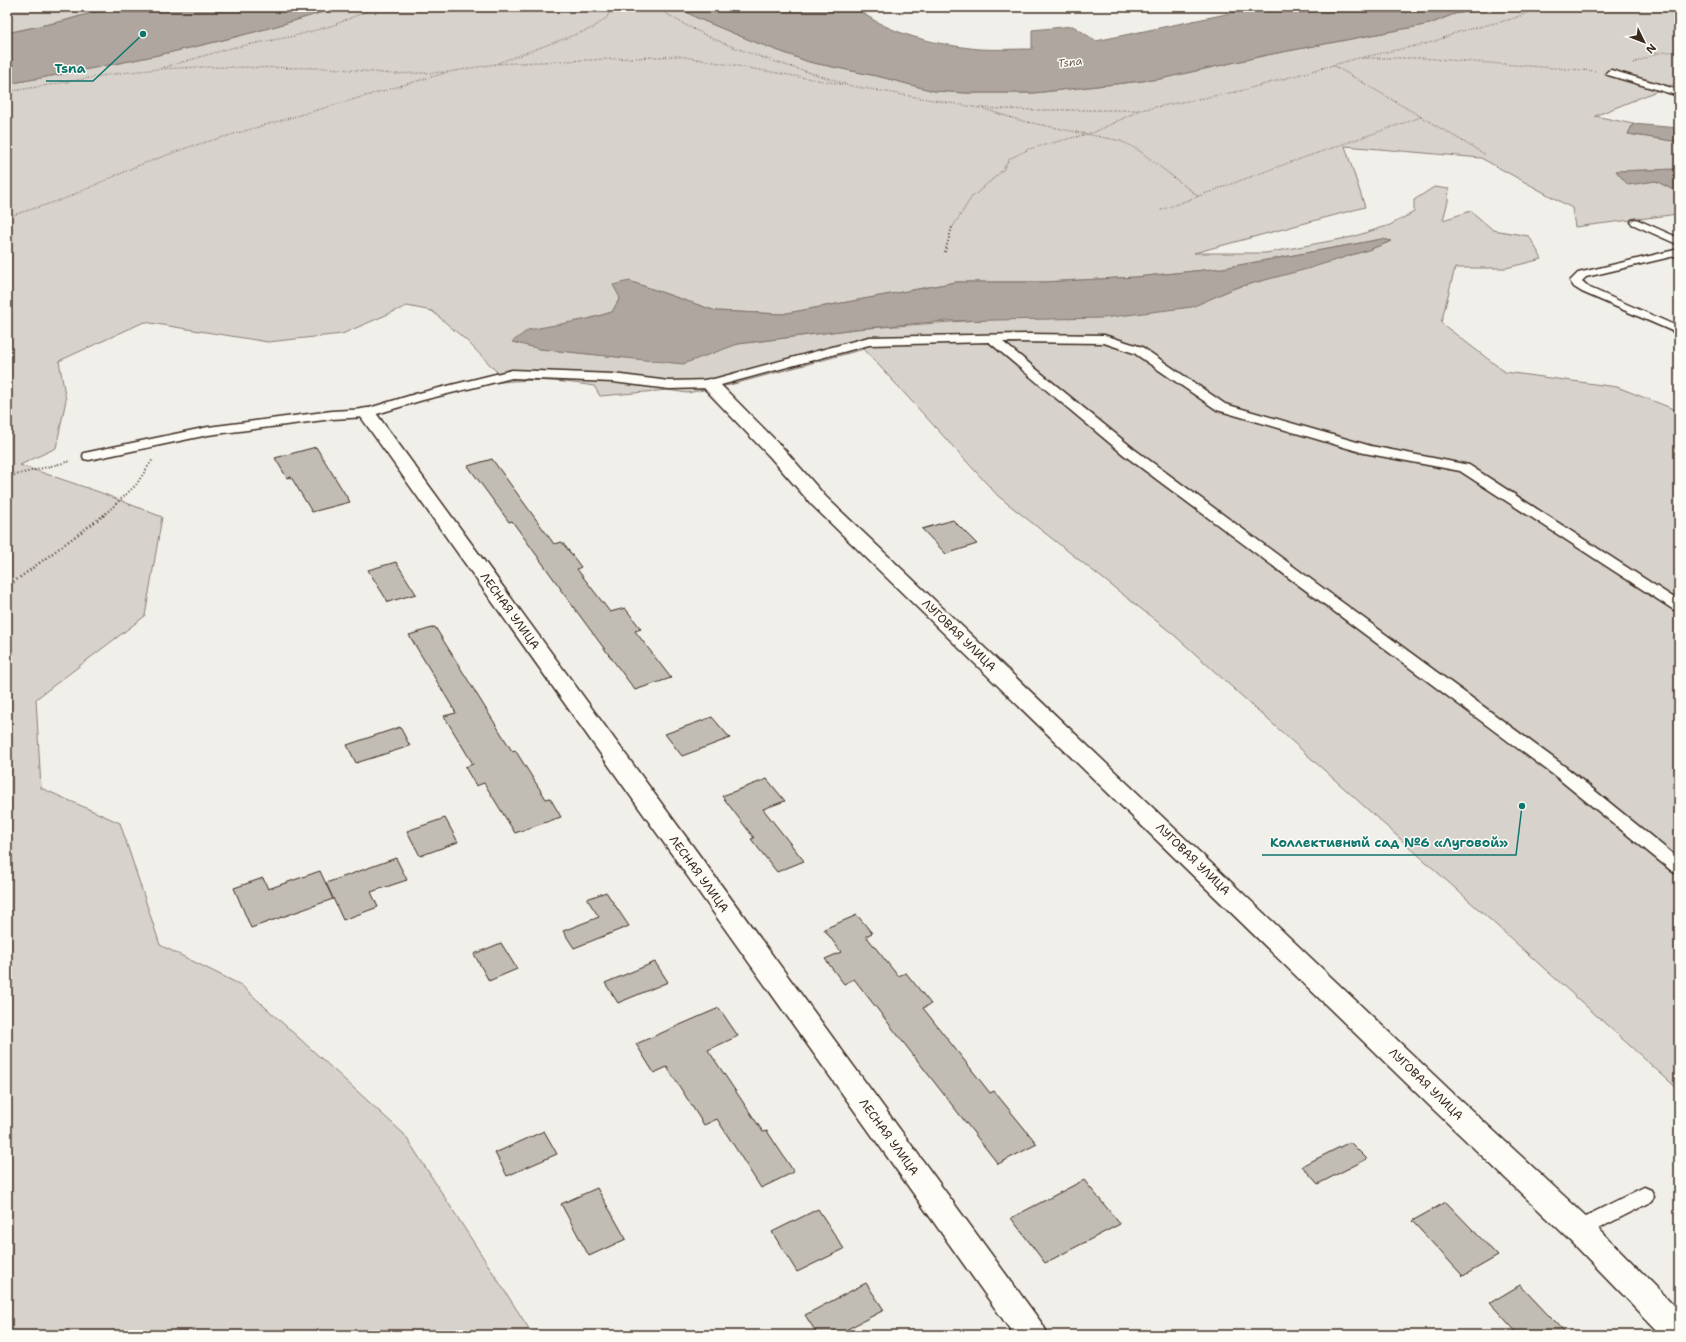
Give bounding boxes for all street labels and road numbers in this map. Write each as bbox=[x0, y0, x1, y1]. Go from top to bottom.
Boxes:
street label: ЛЕСНАЯ УЛИЦА bbox=[477, 569, 544, 653]
street label: ЛУГОВАЯ УЛИЦА bbox=[918, 595, 1000, 675]
street label: ЛУГОВАЯ УЛИЦА bbox=[1152, 819, 1234, 899]
street label: ЛЕСНАЯ УЛИЦА bbox=[666, 832, 733, 916]
street label: ЛУГОВАЯ УЛИЦА bbox=[1385, 1044, 1467, 1124]
street label: ЛЕСНАЯ УЛИЦА bbox=[856, 1095, 923, 1179]

